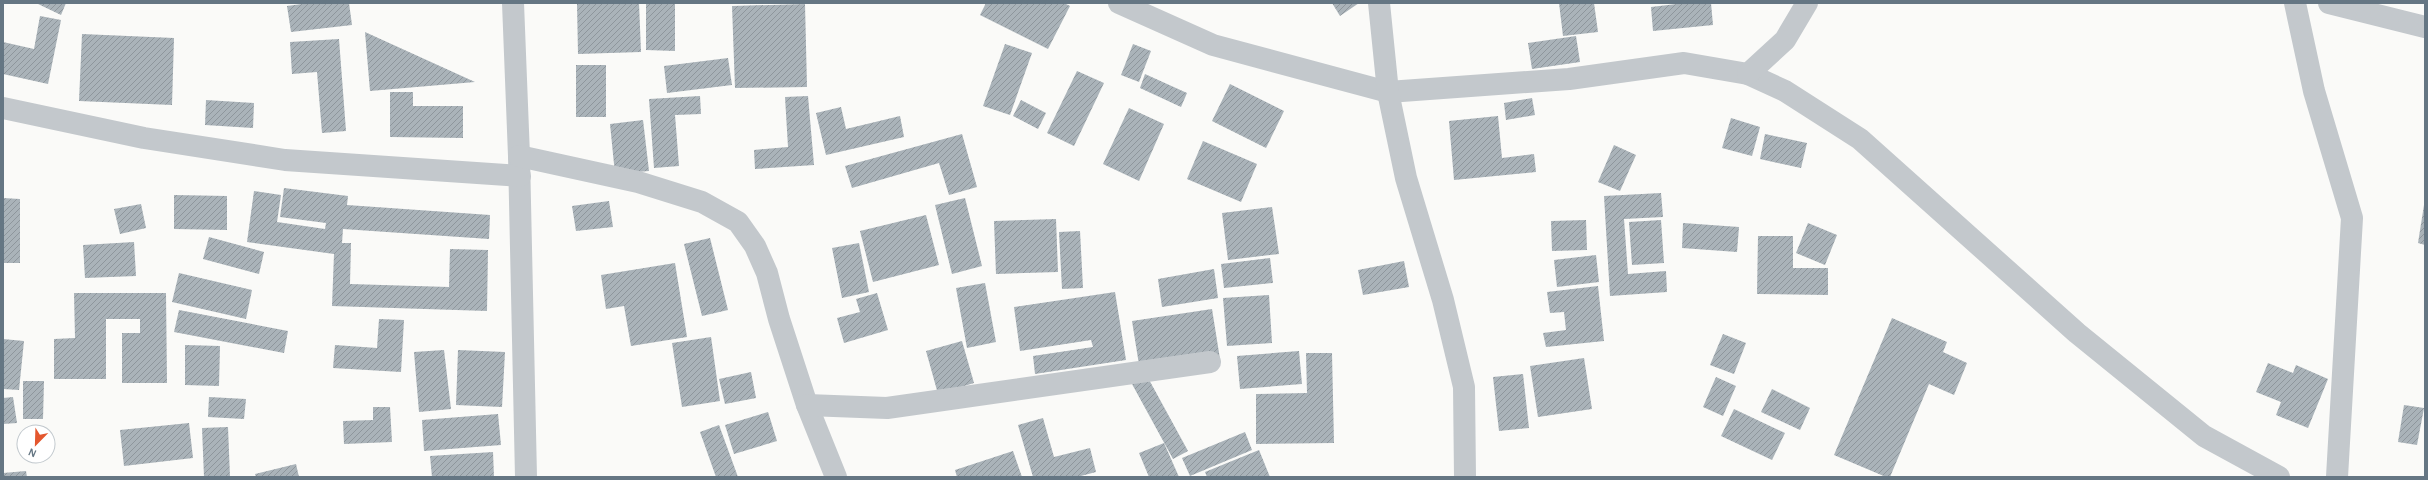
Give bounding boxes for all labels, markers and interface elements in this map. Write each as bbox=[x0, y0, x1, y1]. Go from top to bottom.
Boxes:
north arrow bbox=[16, 424, 56, 464]
text: N bbox=[27, 446, 38, 459]

